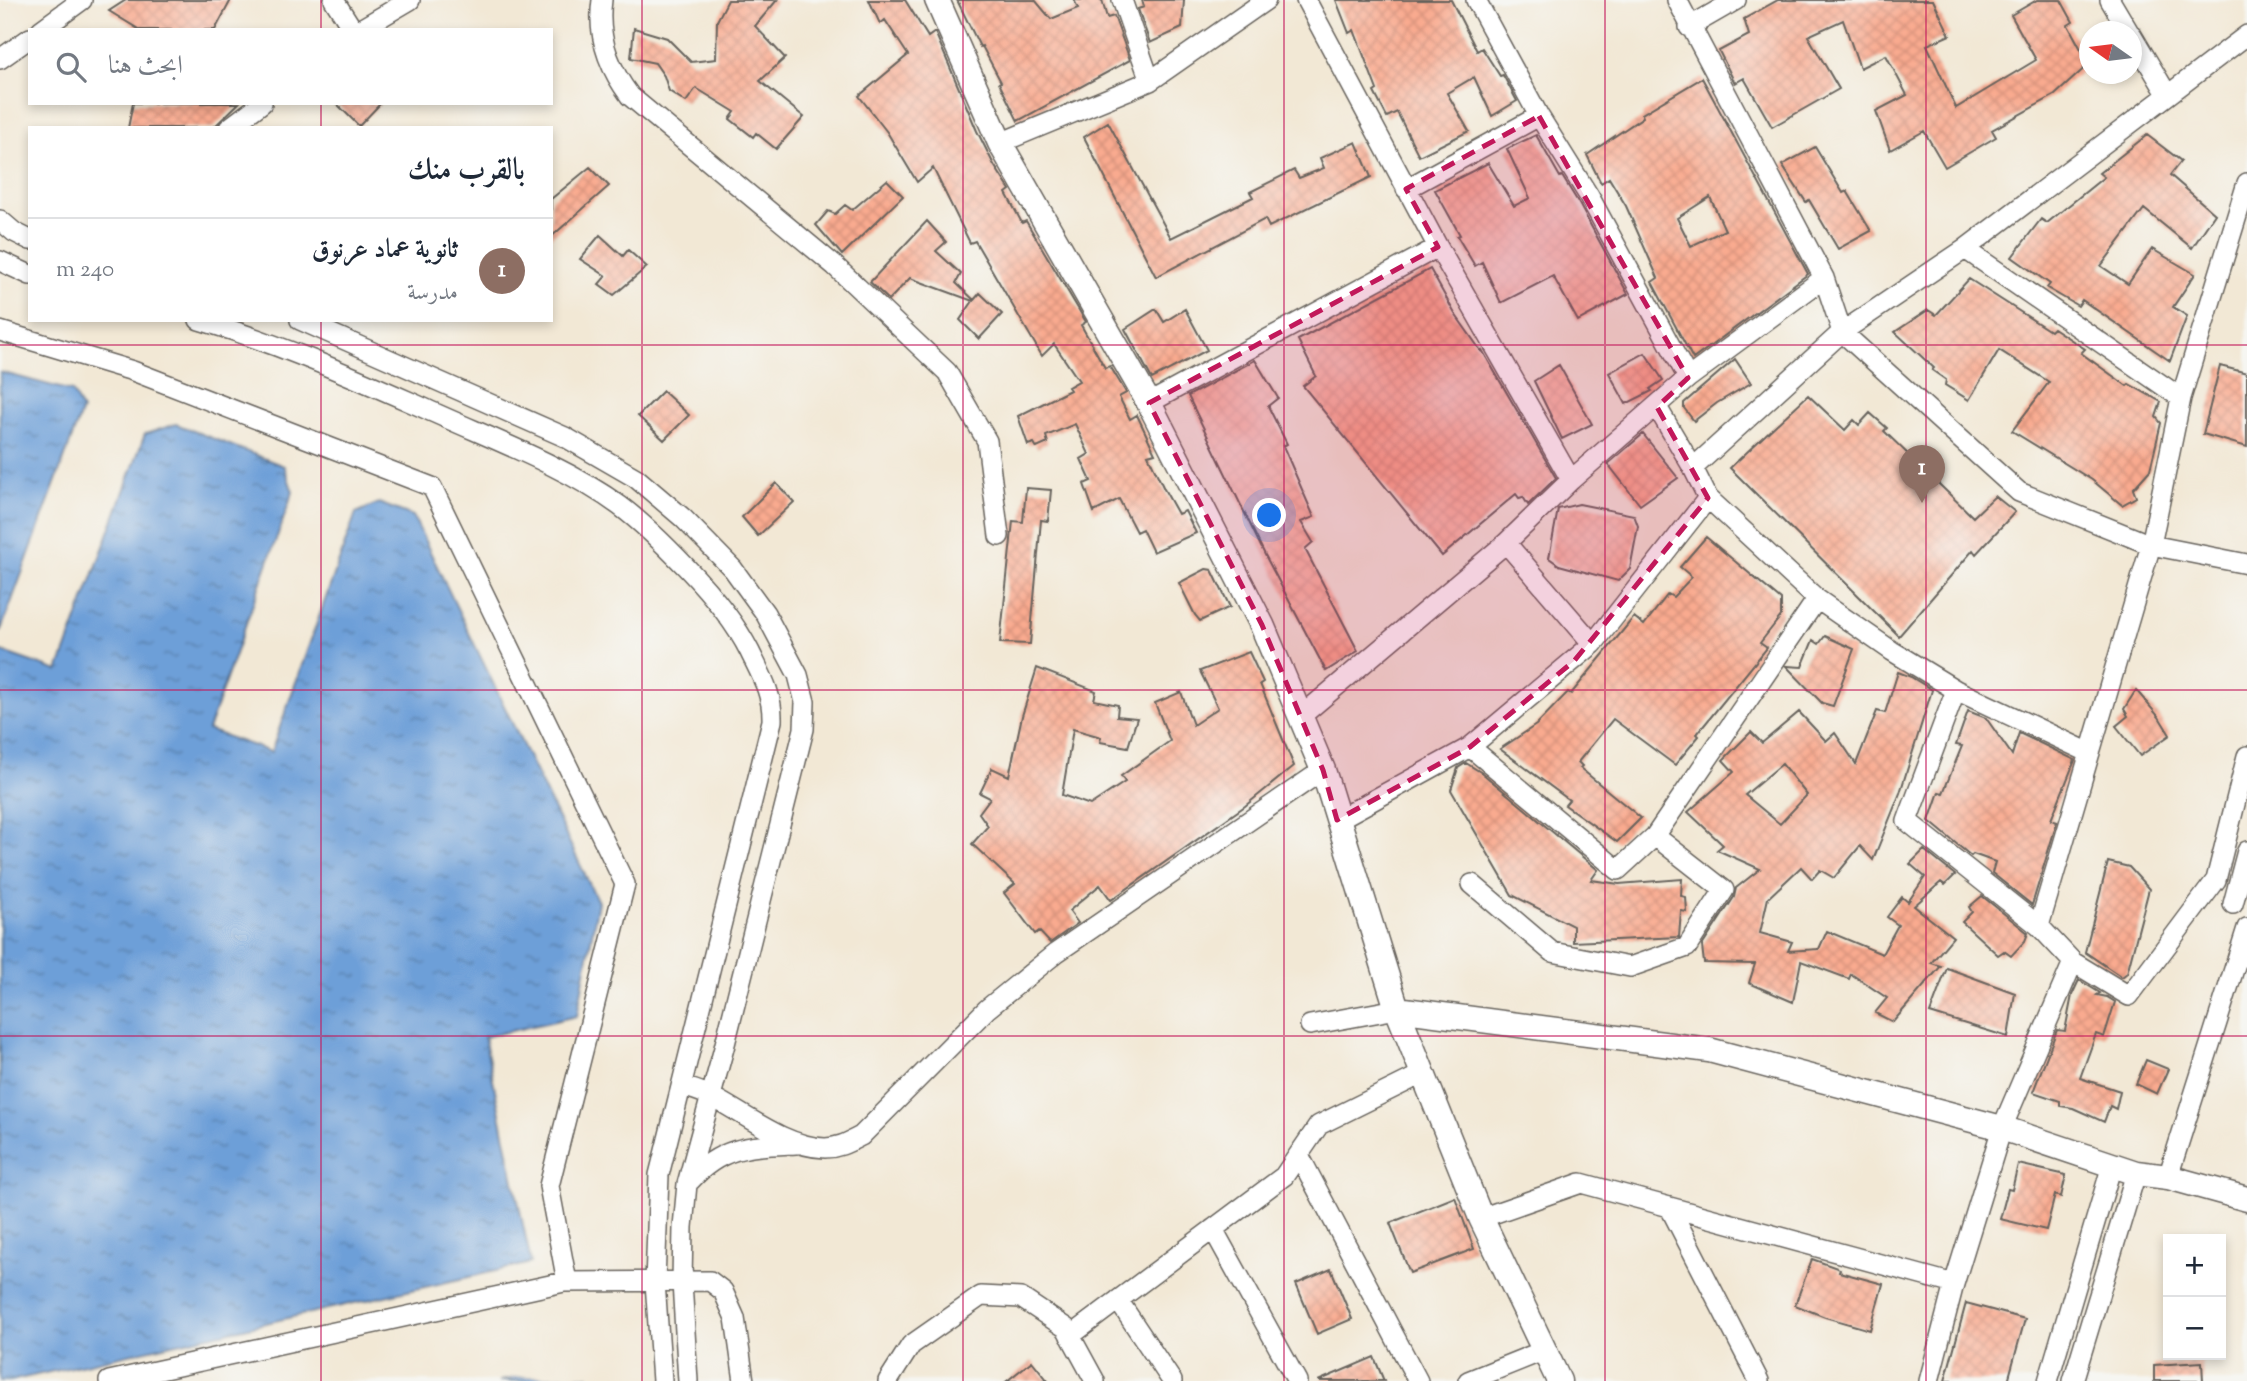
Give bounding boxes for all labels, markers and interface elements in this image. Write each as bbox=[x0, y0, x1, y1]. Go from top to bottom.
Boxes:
north arrow bbox=[2079, 21, 2142, 84]
search box bbox=[28, 28, 553, 105]
icon: search bbox=[52, 48, 90, 86]
text: ابحث هنا bbox=[108, 48, 183, 85]
text: بالقرب منك bbox=[408, 150, 525, 193]
text: ثانوية عماد عرنوق bbox=[312, 232, 458, 269]
text: 240 m bbox=[56, 254, 114, 287]
text: 1 bbox=[498, 254, 506, 287]
text: مدرسة bbox=[407, 277, 458, 310]
pin: 1 bbox=[1899, 445, 1945, 503]
your location bbox=[1252, 498, 1286, 532]
map controls bbox=[2163, 1234, 2226, 1360]
button: + bbox=[2163, 1234, 2226, 1297]
button: − bbox=[2163, 1297, 2226, 1360]

